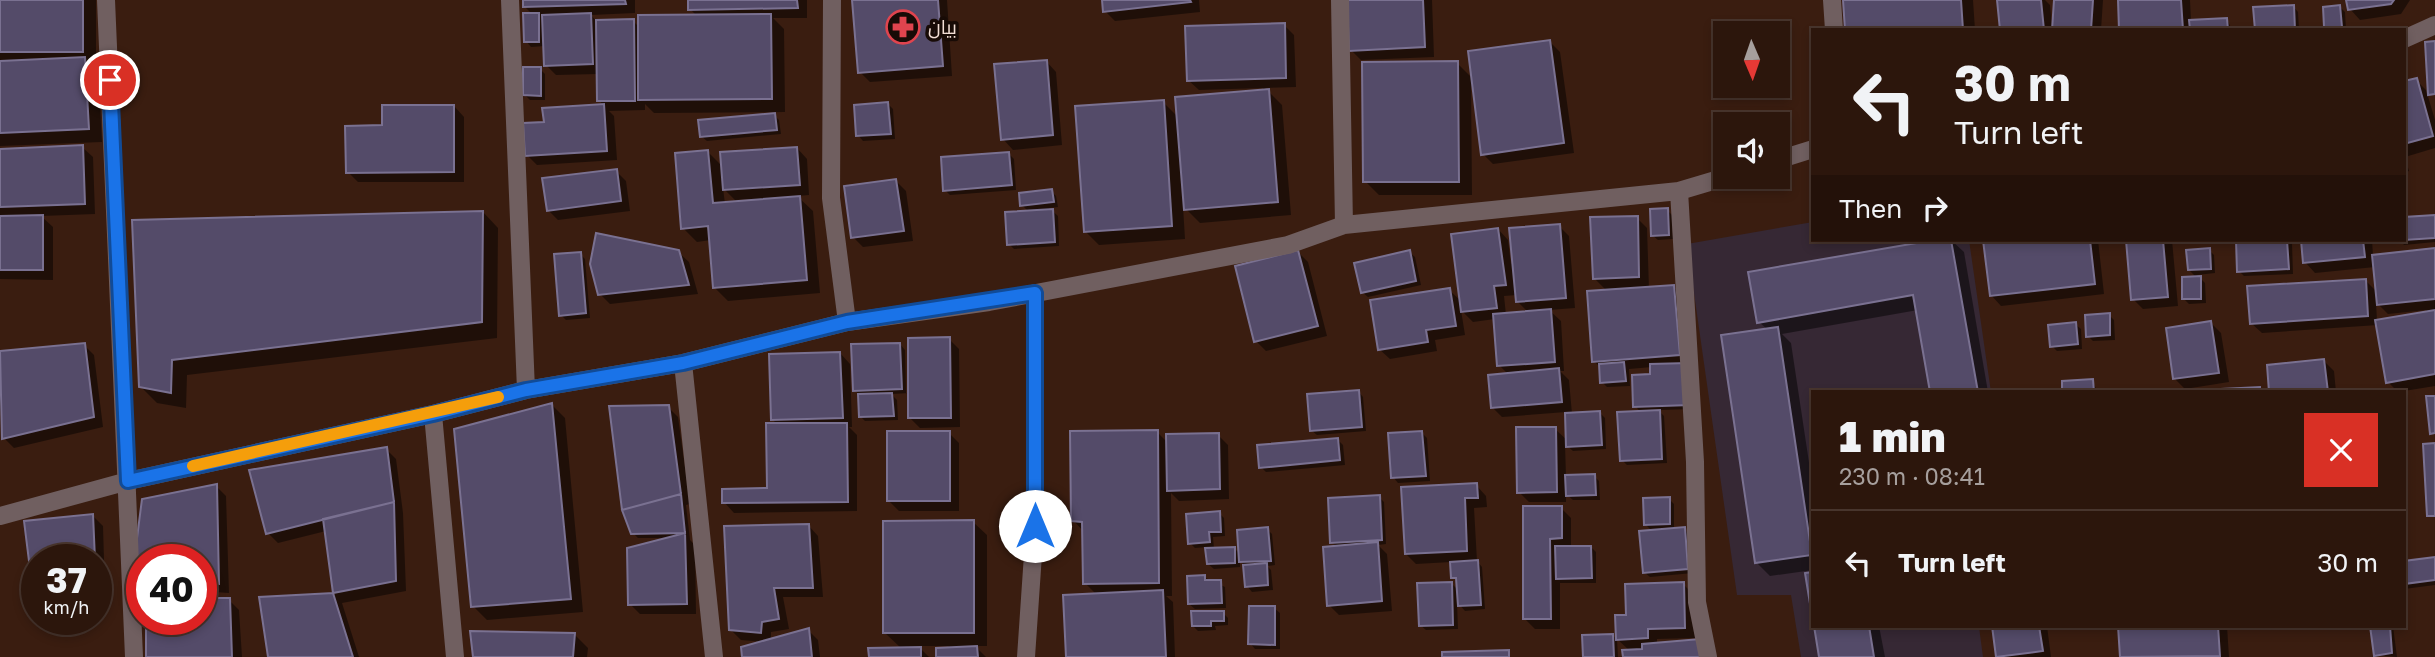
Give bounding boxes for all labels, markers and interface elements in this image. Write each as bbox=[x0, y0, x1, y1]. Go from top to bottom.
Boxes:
pharmacy icon: بيان bbox=[884, 8, 922, 46]
place label: بيان bbox=[928, 15, 957, 39]
north arrow bbox=[1713, 21, 1790, 98]
map controls bbox=[1713, 21, 1790, 189]
pin bbox=[80, 50, 140, 110]
text: 30 m bbox=[1954, 53, 2071, 112]
icon: left bbox=[1839, 56, 1930, 147]
icon: arrive bbox=[91, 61, 129, 99]
button: sound bbox=[1713, 112, 1790, 189]
text: Turn left bbox=[1954, 113, 2083, 151]
icon: right bbox=[1916, 189, 1954, 227]
text: Then bbox=[1839, 193, 1902, 224]
text: 1 min bbox=[1839, 411, 1946, 461]
button: close bbox=[2304, 413, 2378, 487]
text: 230 m · 08:41 bbox=[1839, 462, 1985, 490]
position arrow bbox=[998, 489, 1072, 563]
speed limit sign: 40 bbox=[126, 544, 217, 635]
icon: left bbox=[1839, 544, 1877, 582]
text: Turn left bbox=[1898, 547, 2006, 578]
text: 30 m bbox=[2317, 547, 2378, 578]
text: 37 bbox=[46, 559, 87, 601]
text: km/h bbox=[44, 596, 89, 618]

